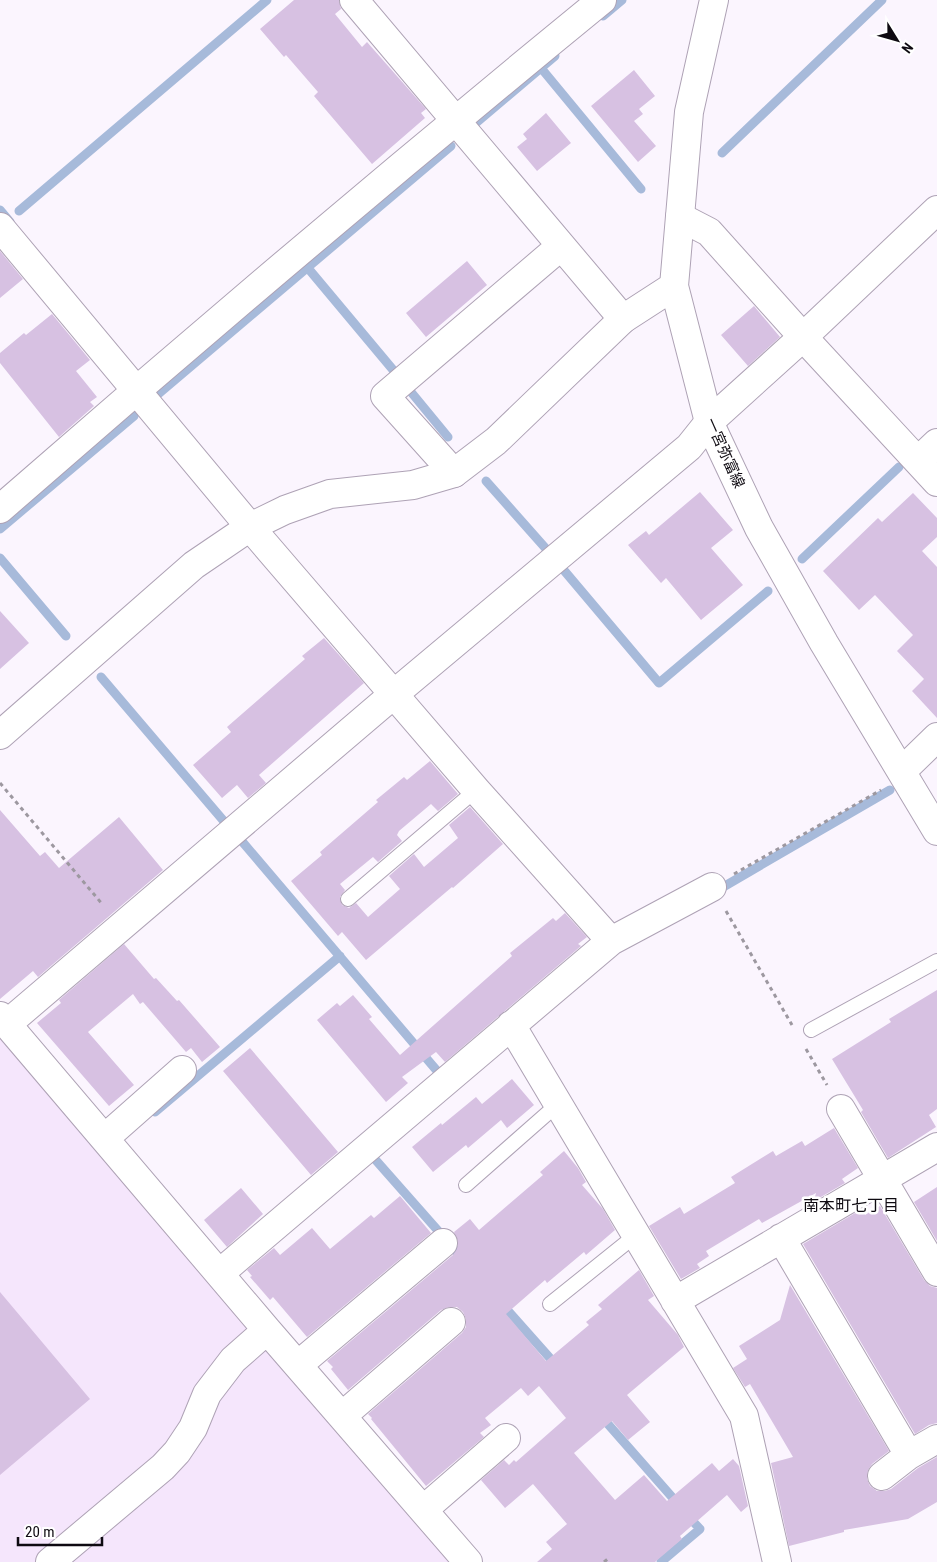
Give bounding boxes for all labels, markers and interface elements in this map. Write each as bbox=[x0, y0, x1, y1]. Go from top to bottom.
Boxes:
north arrow bbox=[872, 15, 922, 65]
text: N bbox=[898, 40, 916, 56]
street label: 一宮弥富線 bbox=[702, 415, 748, 491]
district label: 南本町七丁目 bbox=[803, 1196, 899, 1215]
scale bar bbox=[18, 1514, 101, 1546]
text: 20 m bbox=[25, 1523, 55, 1541]

